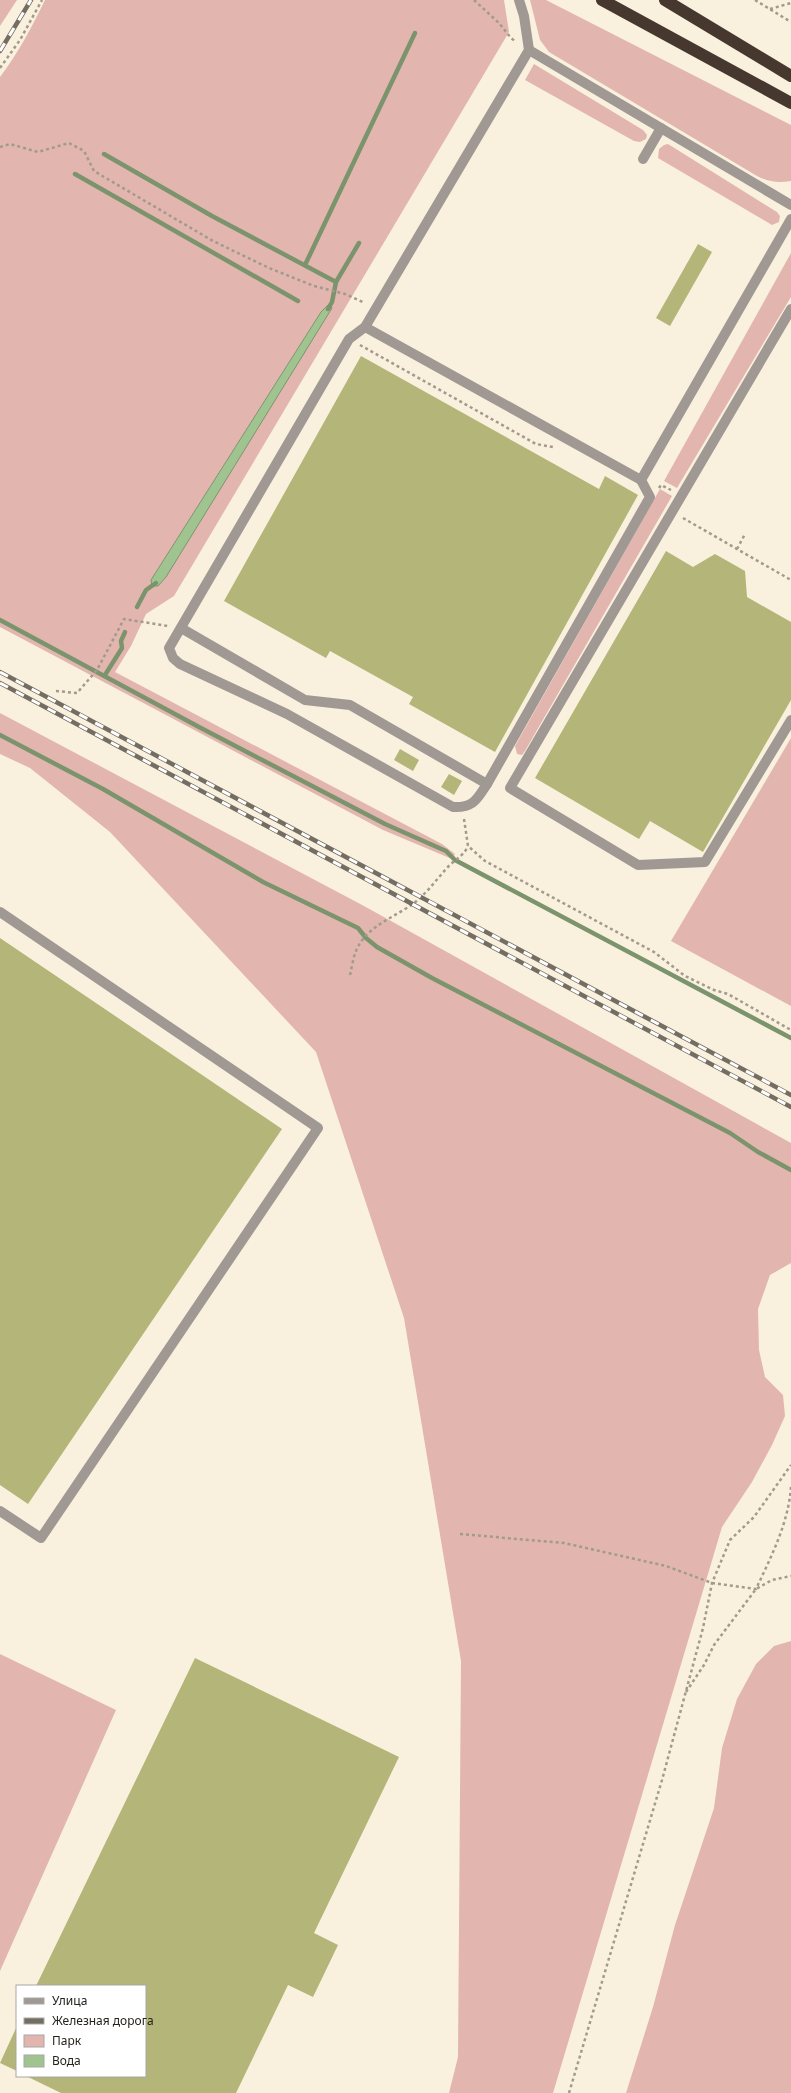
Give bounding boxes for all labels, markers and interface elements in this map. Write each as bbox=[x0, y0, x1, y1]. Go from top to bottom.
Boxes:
legend bbox=[16, 1985, 146, 2077]
text: Улица bbox=[52, 1992, 87, 2009]
text: Железная дорога bbox=[52, 2012, 154, 2029]
text: Парк bbox=[52, 2032, 82, 2049]
text: Вода bbox=[52, 2052, 81, 2069]

